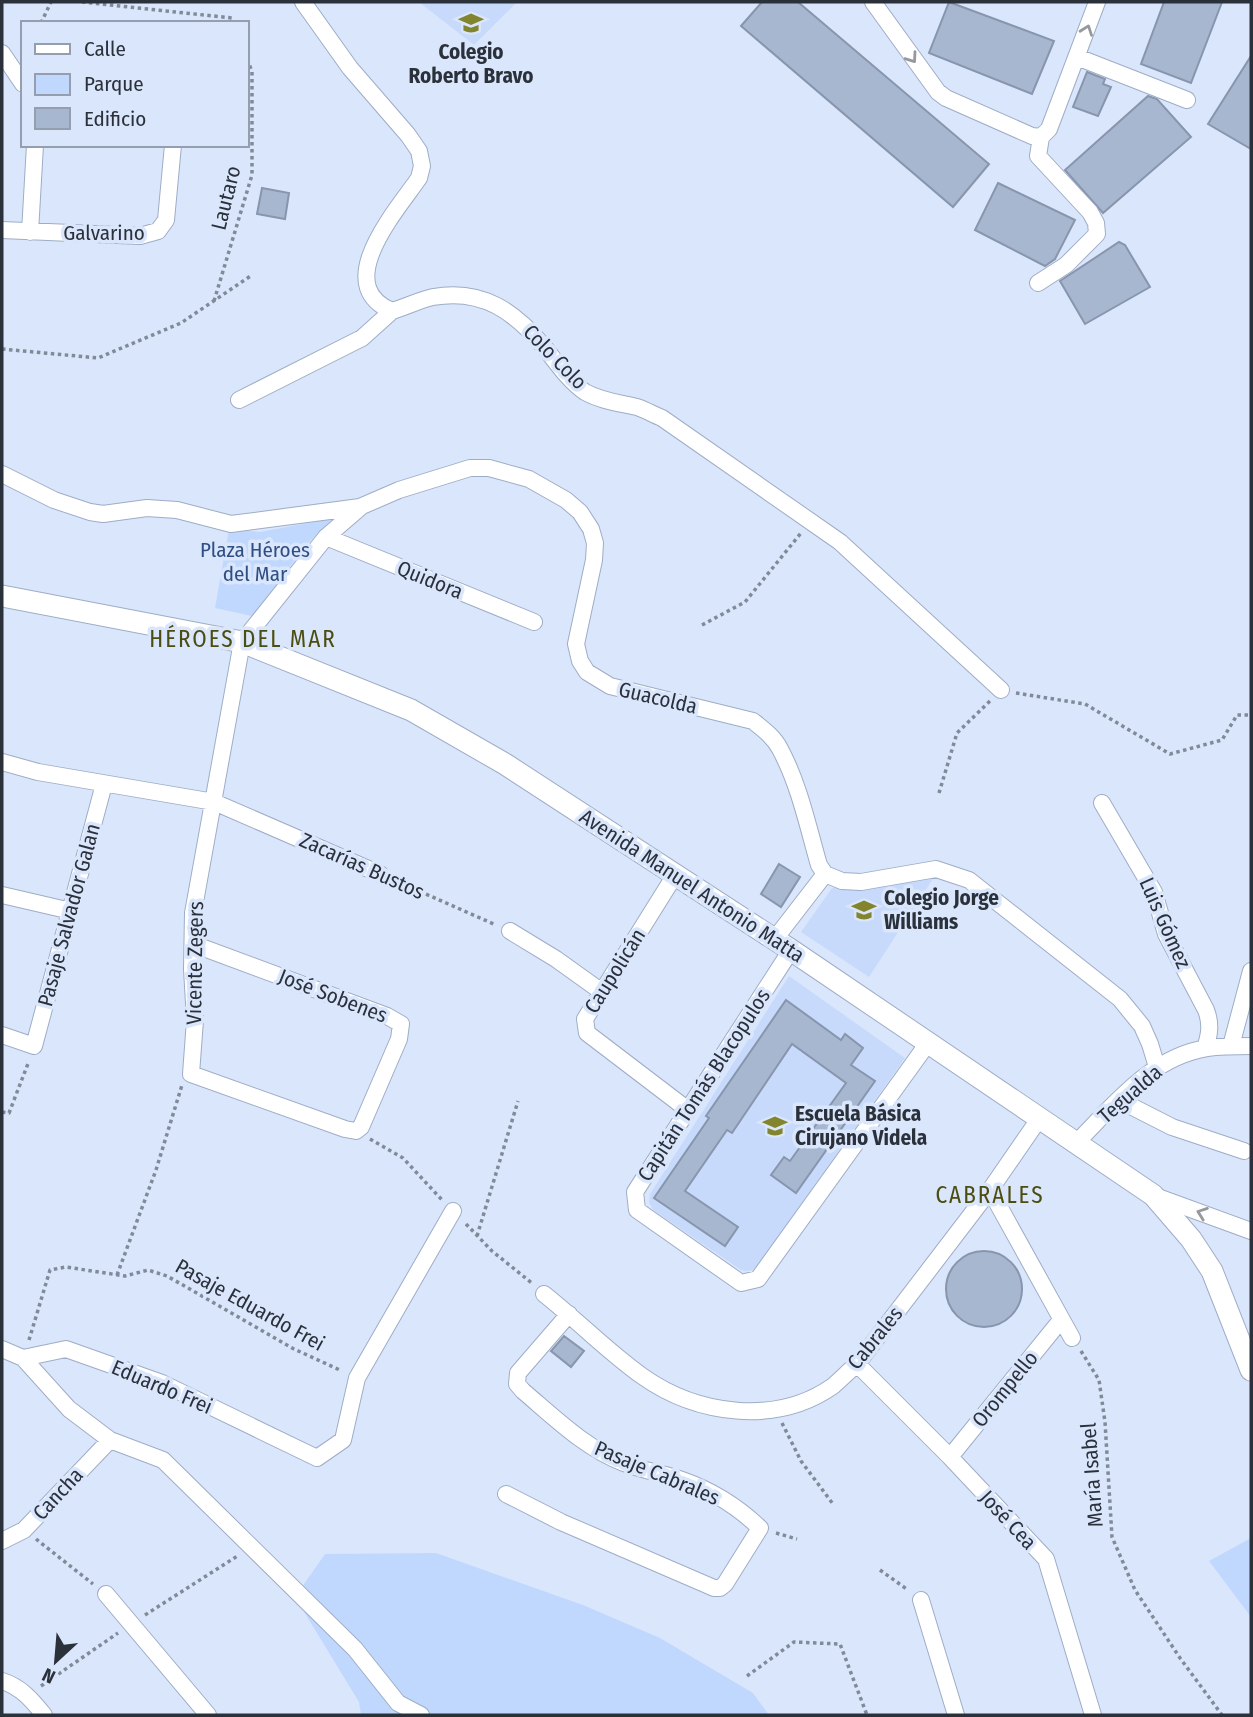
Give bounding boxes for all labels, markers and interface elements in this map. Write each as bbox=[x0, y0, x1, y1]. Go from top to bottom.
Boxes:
school or university icon: Colegio Roberto Bravo bbox=[457, 9, 485, 37]
legend bbox=[21, 21, 248, 147]
one-way arrow bbox=[1079, 25, 1093, 37]
text: Calle bbox=[84, 36, 126, 62]
place label: Colegio Roberto Bravo bbox=[409, 39, 533, 89]
one-way arrow bbox=[904, 50, 916, 63]
text: Parque bbox=[84, 71, 144, 97]
text: Edificio bbox=[84, 106, 146, 132]
street label: Lautaro bbox=[205, 163, 247, 233]
street label: Galvarino bbox=[63, 220, 145, 246]
street label: Colo Colo bbox=[518, 319, 592, 395]
park label: Plaza Héroes del Mar bbox=[200, 537, 310, 587]
street label: Quidora bbox=[393, 555, 467, 605]
district label: HÉROES DEL MAR bbox=[149, 624, 337, 653]
street label: Guacolda bbox=[616, 676, 700, 720]
street label: Avenida Manuel Antonio Matta bbox=[575, 804, 809, 968]
street label: Pasaje Salvador Galan bbox=[32, 821, 106, 1009]
street label: Zacarías Bustos bbox=[296, 827, 428, 905]
street label: Luis Gómez bbox=[1133, 873, 1197, 973]
place label: Colegio Jorge Williams bbox=[884, 885, 999, 935]
school or university icon: Colegio Jorge Williams bbox=[850, 896, 878, 924]
street label: Vicente Zegers bbox=[181, 901, 209, 1025]
street label: Caupolicán bbox=[579, 924, 651, 1018]
street label: José Sobenes bbox=[275, 963, 391, 1029]
street label: Capitán Tomás Blacopulos bbox=[632, 984, 776, 1186]
street label: Tegualda bbox=[1093, 1059, 1167, 1129]
place label: Escuela Básica Cirujano Videla bbox=[795, 1101, 927, 1151]
school or university icon: Escuela Básica Cirujano Videla bbox=[761, 1112, 789, 1140]
district label: CABRALES bbox=[935, 1181, 1045, 1209]
one-way arrow bbox=[1196, 1207, 1208, 1221]
street label: Pasaje Eduardo Frei bbox=[171, 1253, 329, 1357]
street label: Cabrales bbox=[842, 1301, 908, 1375]
street label: Orompello bbox=[966, 1346, 1044, 1432]
street label: Eduardo Frei bbox=[108, 1354, 216, 1420]
street label: María Isabel bbox=[1075, 1421, 1109, 1528]
street label: Pasaje Cabrales bbox=[591, 1435, 723, 1511]
street label: Cancha bbox=[27, 1462, 89, 1526]
street label: José Cea bbox=[974, 1485, 1042, 1555]
north arrow bbox=[21, 1626, 91, 1696]
text: N bbox=[39, 1663, 59, 1689]

